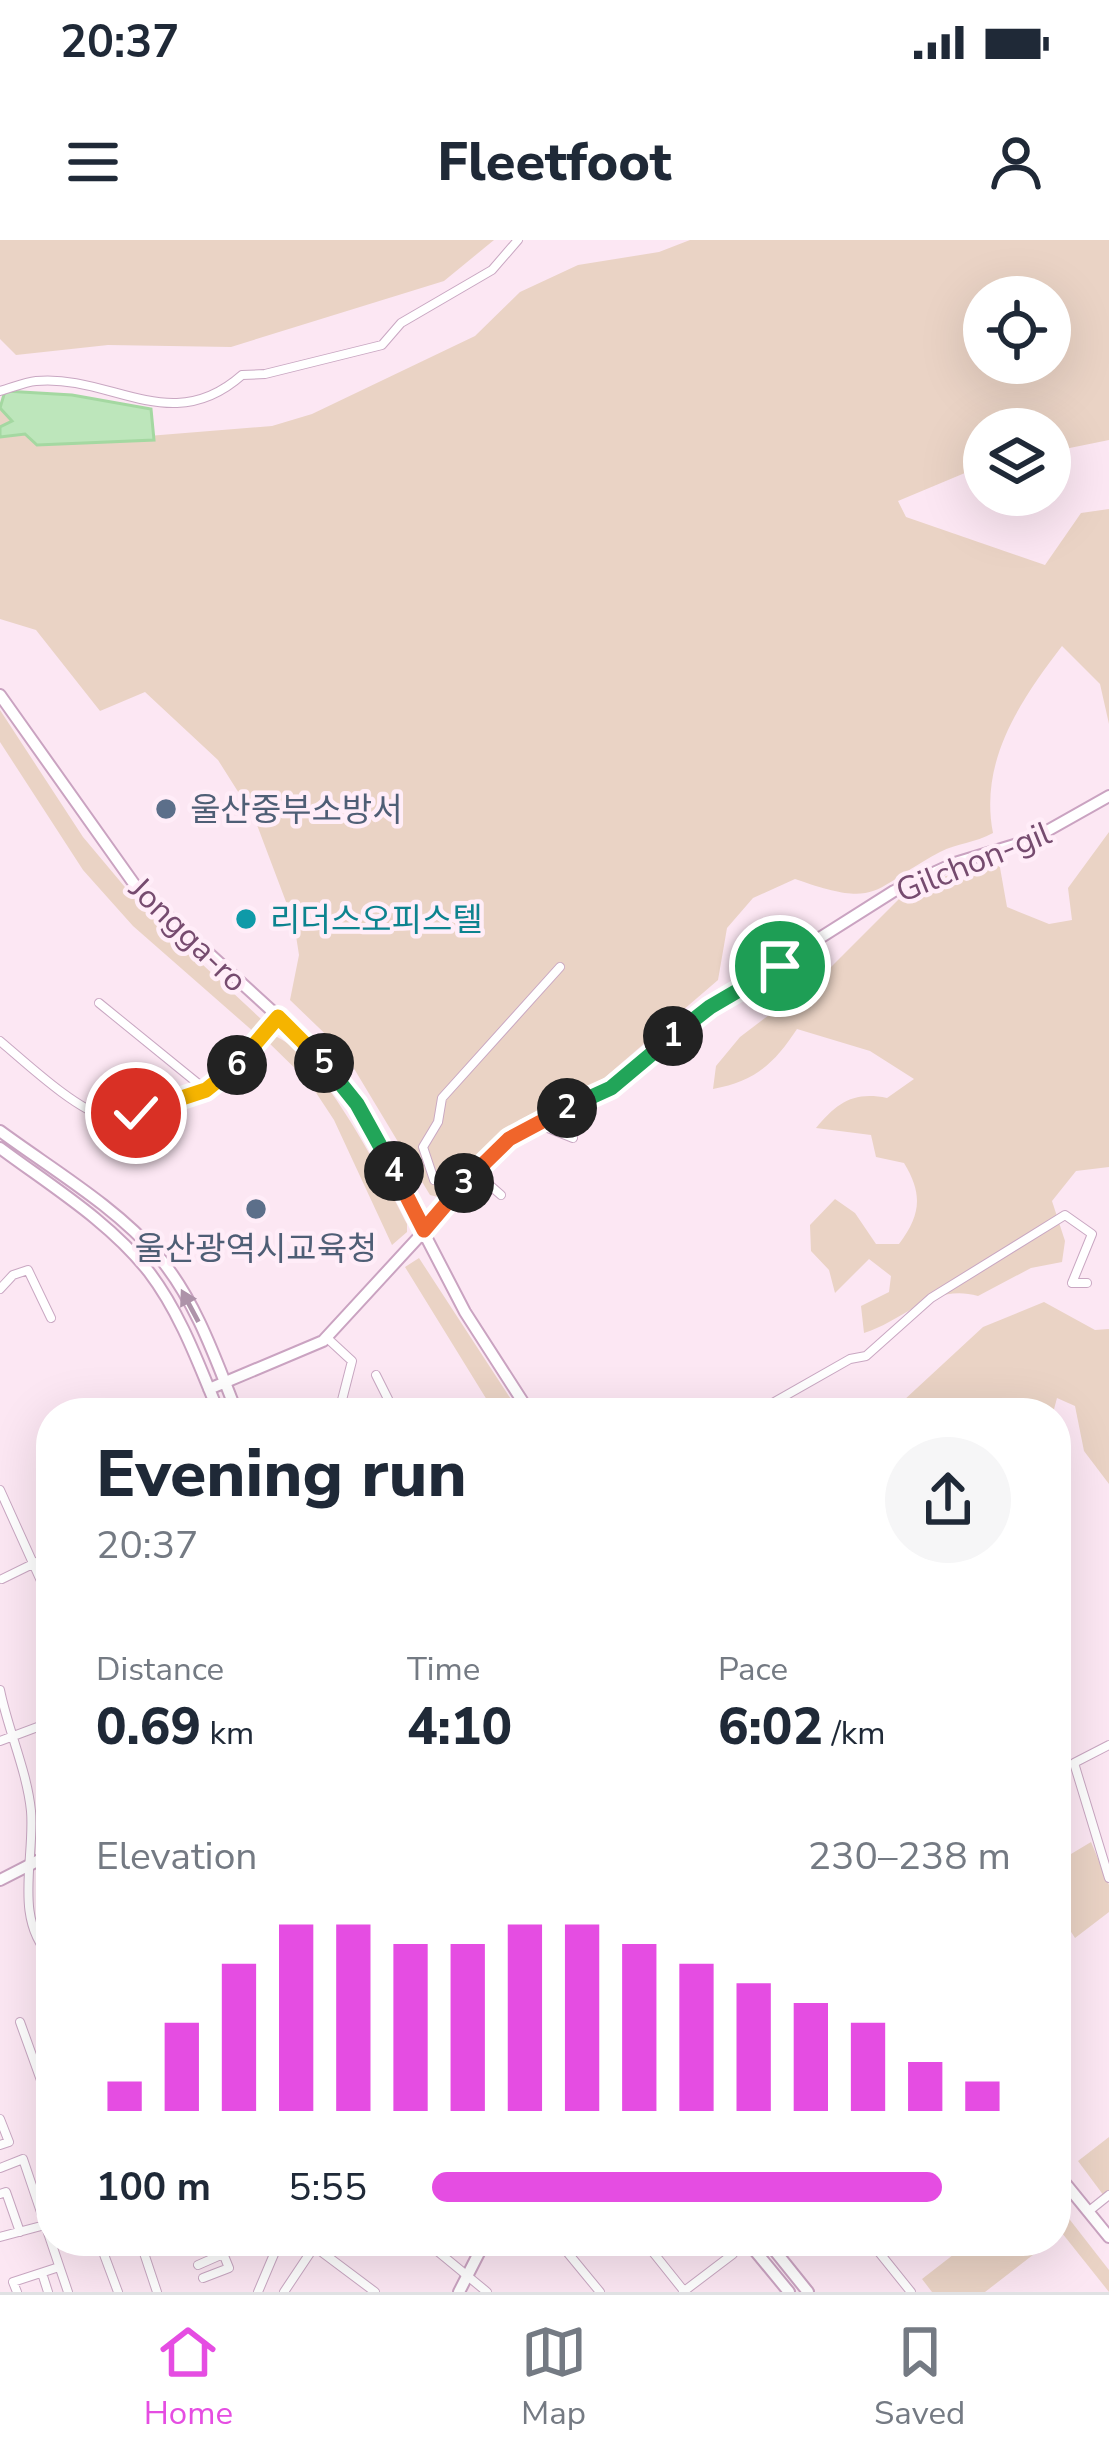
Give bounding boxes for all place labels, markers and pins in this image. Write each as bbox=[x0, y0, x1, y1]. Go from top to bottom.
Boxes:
place label: 울산중부소방서 bbox=[190, 788, 403, 833]
marker: 울산중부소방서 bbox=[153, 796, 179, 822]
place label: 리더스오피스텔 bbox=[270, 898, 483, 943]
marker: 리더스오피스텔 bbox=[233, 906, 259, 932]
pin bbox=[729, 915, 831, 1017]
pin: 1 bbox=[643, 1006, 703, 1066]
pin: 5 bbox=[294, 1033, 354, 1093]
pin: 6 bbox=[207, 1035, 267, 1095]
pin bbox=[85, 1062, 187, 1164]
pin: 2 bbox=[537, 1078, 597, 1138]
pin: 4 bbox=[364, 1141, 424, 1201]
pin: 3 bbox=[434, 1153, 494, 1213]
marker: 울산광역시교육청 bbox=[243, 1196, 269, 1222]
place label: 울산광역시교육청 bbox=[135, 1227, 377, 1272]

